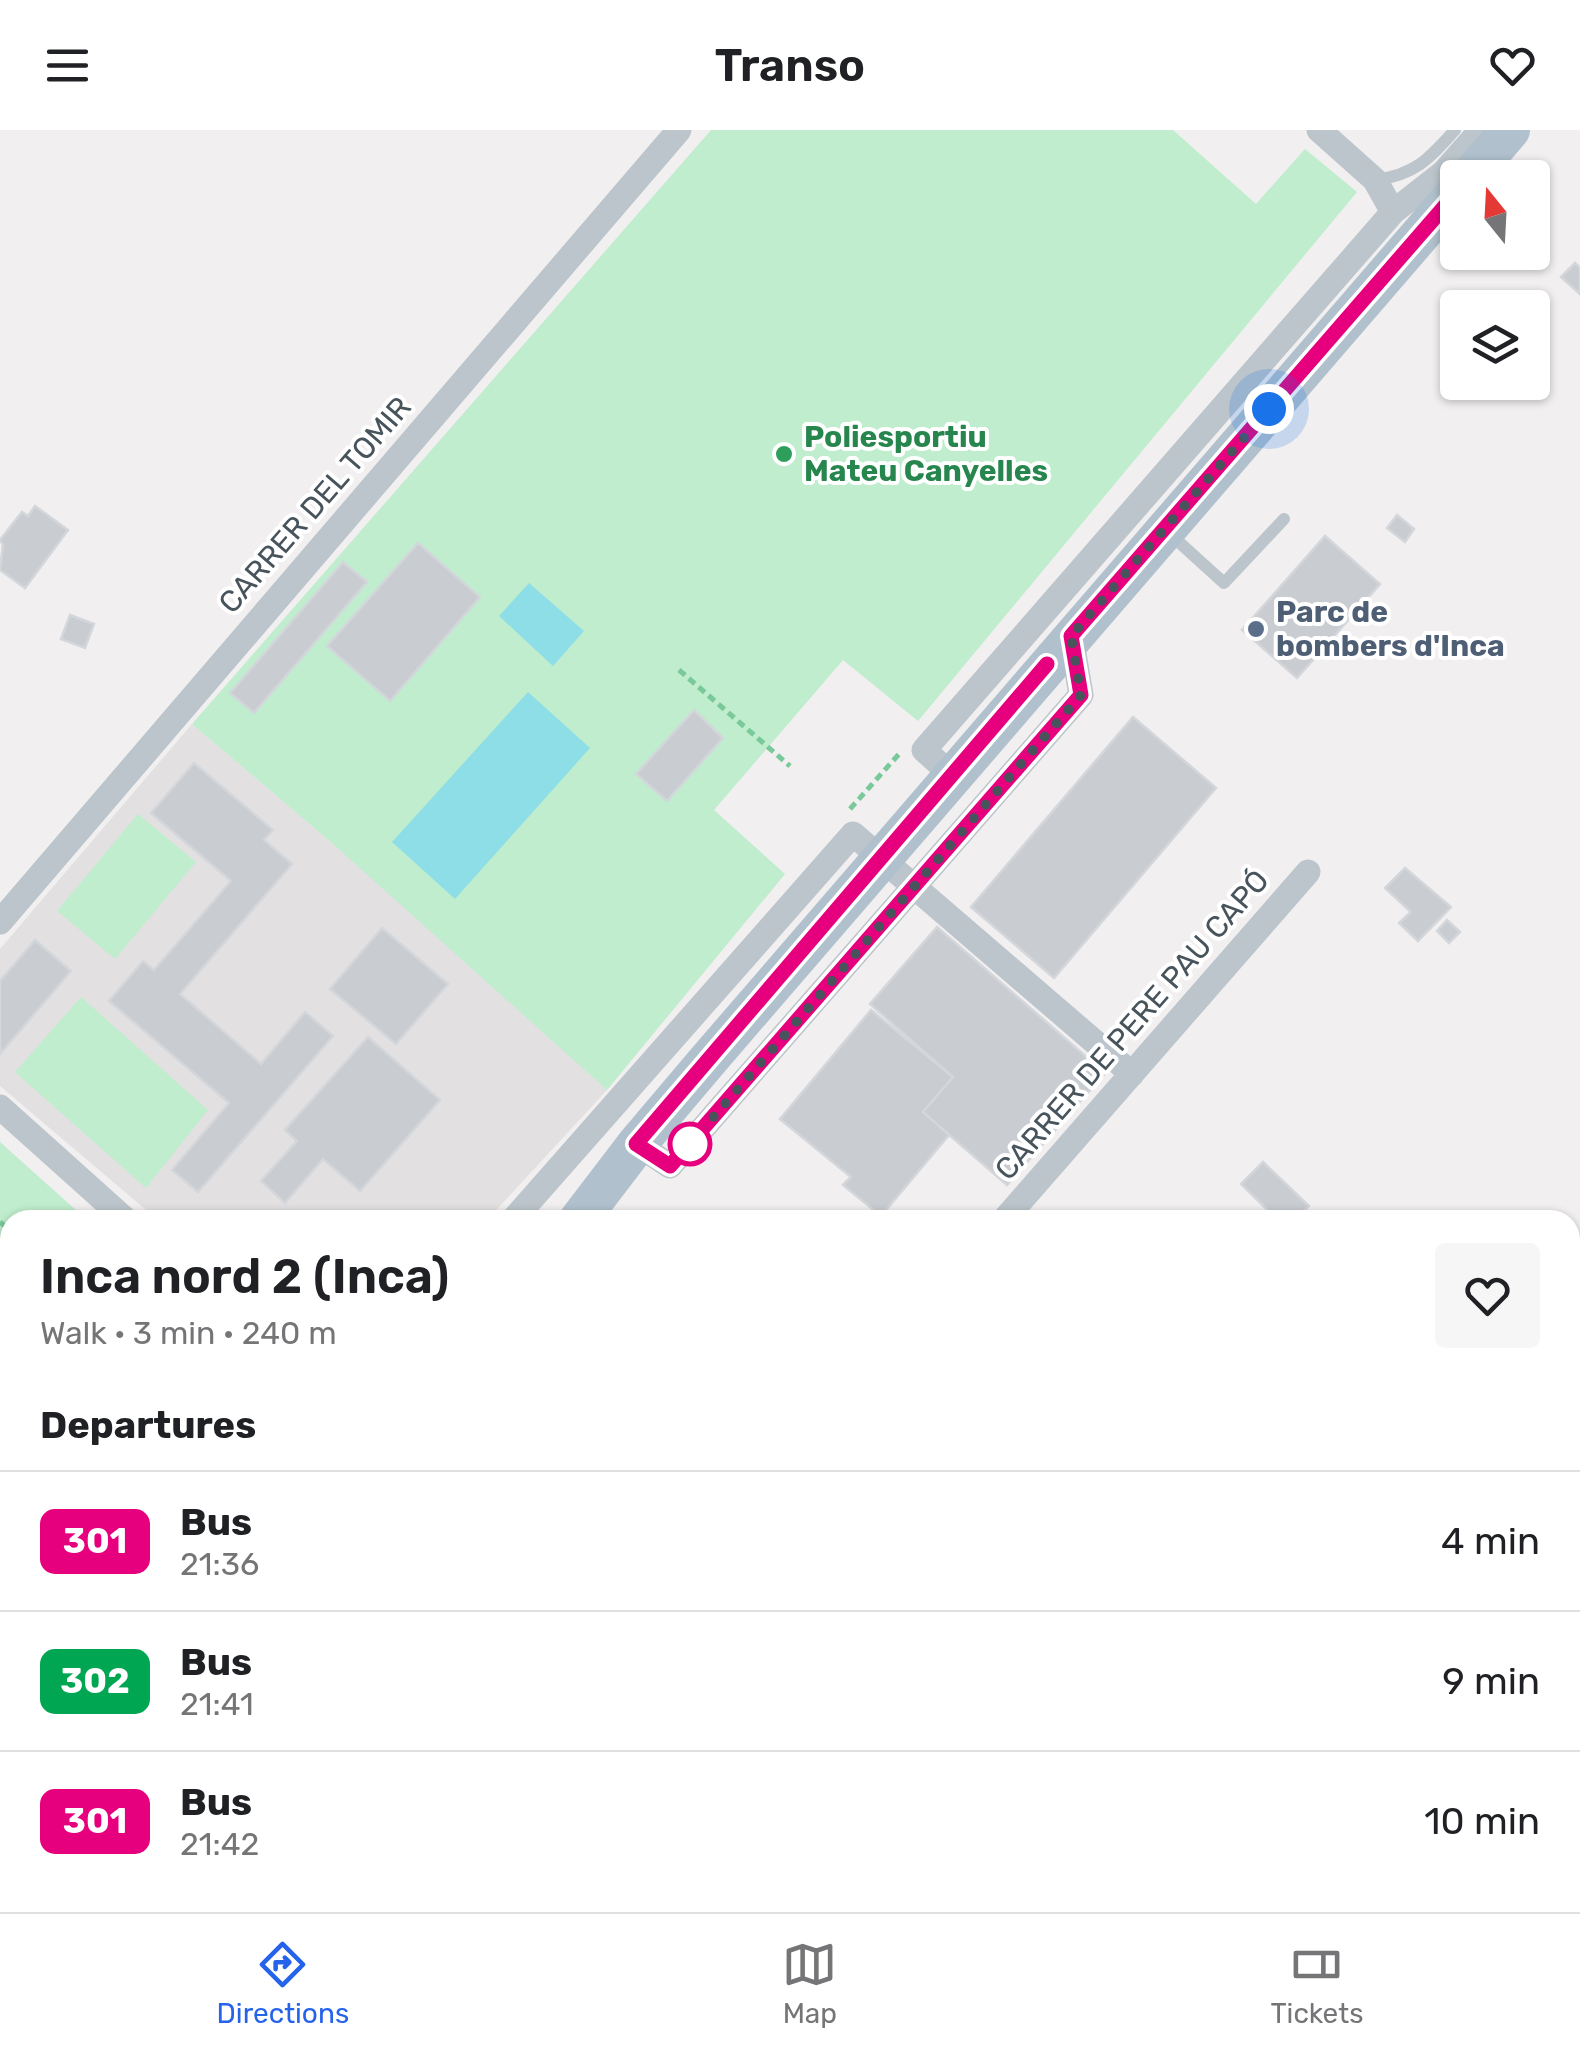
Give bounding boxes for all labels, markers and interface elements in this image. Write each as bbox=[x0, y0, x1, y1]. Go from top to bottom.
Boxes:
icon: menu bbox=[40, 38, 95, 93]
icon: heart bbox=[1485, 38, 1540, 93]
text: Transo bbox=[715, 39, 865, 92]
north arrow bbox=[1440, 160, 1550, 270]
map controls bbox=[1440, 160, 1550, 400]
button: layers bbox=[1440, 290, 1550, 400]
your location bbox=[1244, 384, 1294, 434]
street label: CARRER DEL TOMIR bbox=[211, 389, 419, 621]
place label: Poliesportiu Mateu Canyelles bbox=[804, 419, 1048, 489]
marker: Poliesportiu Mateu Canyelles bbox=[773, 443, 795, 465]
place label: Parc de bombers d'Inca bbox=[1276, 594, 1505, 664]
marker: Parc de bombers d'Inca bbox=[1245, 618, 1267, 640]
street label: CARRER DE PERE PAU CAPÓ bbox=[988, 863, 1276, 1187]
unlabelled marker bbox=[669, 1123, 711, 1165]
button: heart bbox=[1435, 1243, 1540, 1348]
text: Inca nord 2 (Inca) bbox=[40, 1248, 449, 1305]
text: Walk · 3 min · 240 m bbox=[40, 1314, 337, 1352]
text: Departures bbox=[40, 1402, 256, 1448]
text: Bus bbox=[180, 1499, 252, 1545]
text: 4 min bbox=[1441, 1518, 1540, 1564]
text: 301 bbox=[63, 1520, 127, 1562]
text: 21:36 bbox=[180, 1545, 259, 1583]
text: Bus bbox=[180, 1639, 252, 1685]
text: 9 min bbox=[1442, 1658, 1540, 1704]
text: 302 bbox=[60, 1660, 130, 1702]
text: 21:41 bbox=[180, 1685, 254, 1723]
text: Bus bbox=[180, 1779, 252, 1825]
text: 10 min bbox=[1424, 1798, 1540, 1844]
text: 301 bbox=[63, 1800, 127, 1842]
text: 21:42 bbox=[180, 1825, 259, 1863]
tab: Directions bbox=[217, 1937, 349, 2030]
tab: Map bbox=[782, 1937, 837, 2030]
tab: Tickets bbox=[1270, 1937, 1363, 2030]

